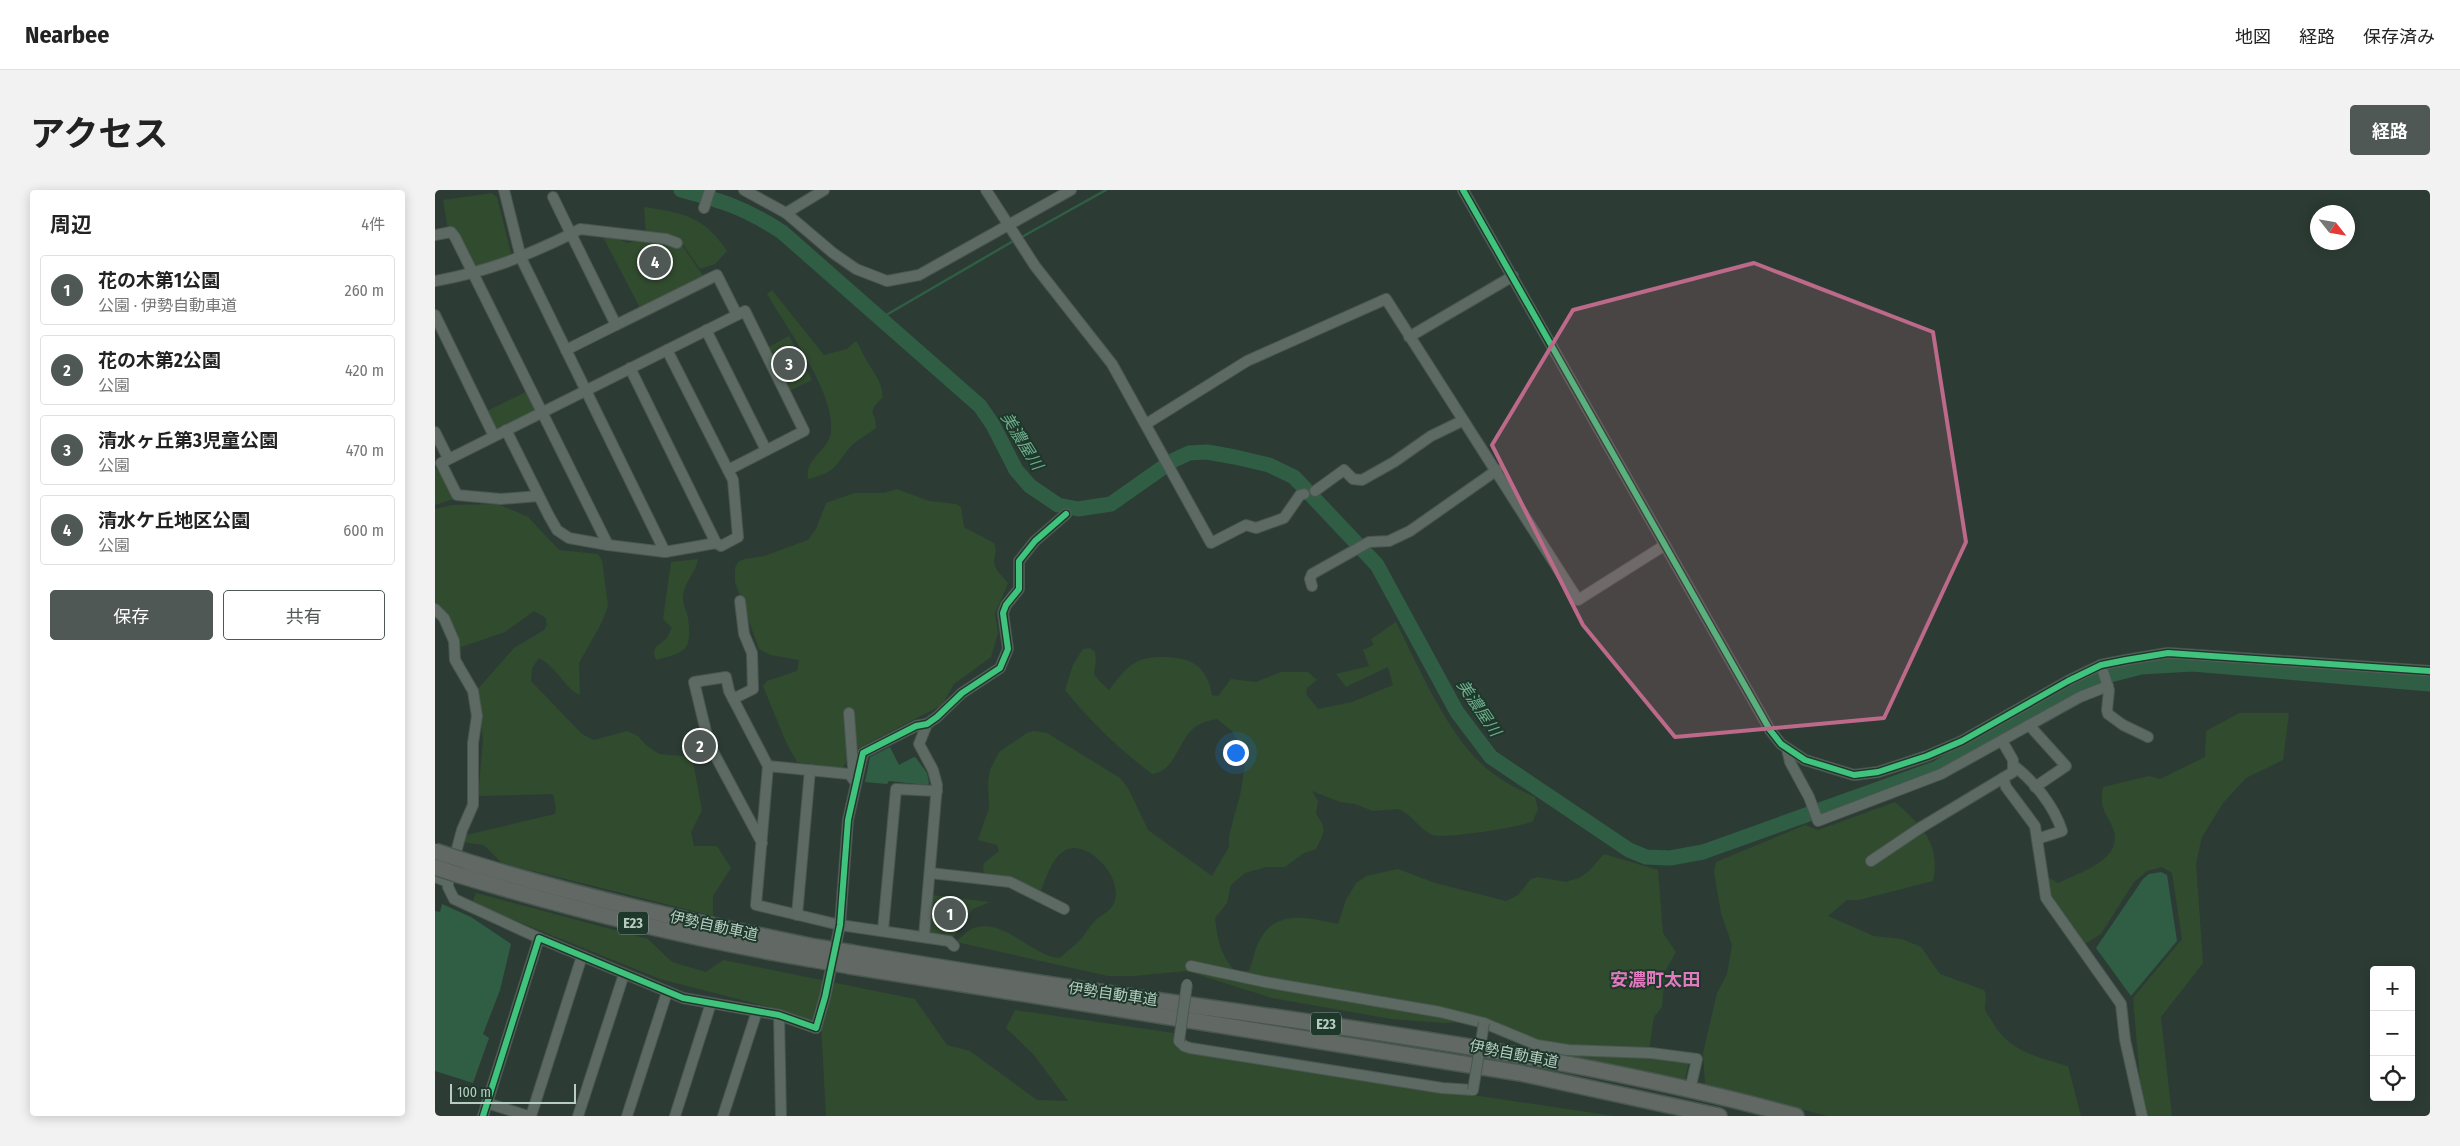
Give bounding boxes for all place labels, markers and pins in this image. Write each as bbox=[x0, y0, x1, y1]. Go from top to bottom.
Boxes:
pin: 4 bbox=[639, 243, 671, 281]
pin: 3 bbox=[773, 345, 805, 383]
pin: 2 bbox=[684, 727, 716, 765]
pin: 1 bbox=[934, 895, 966, 933]

